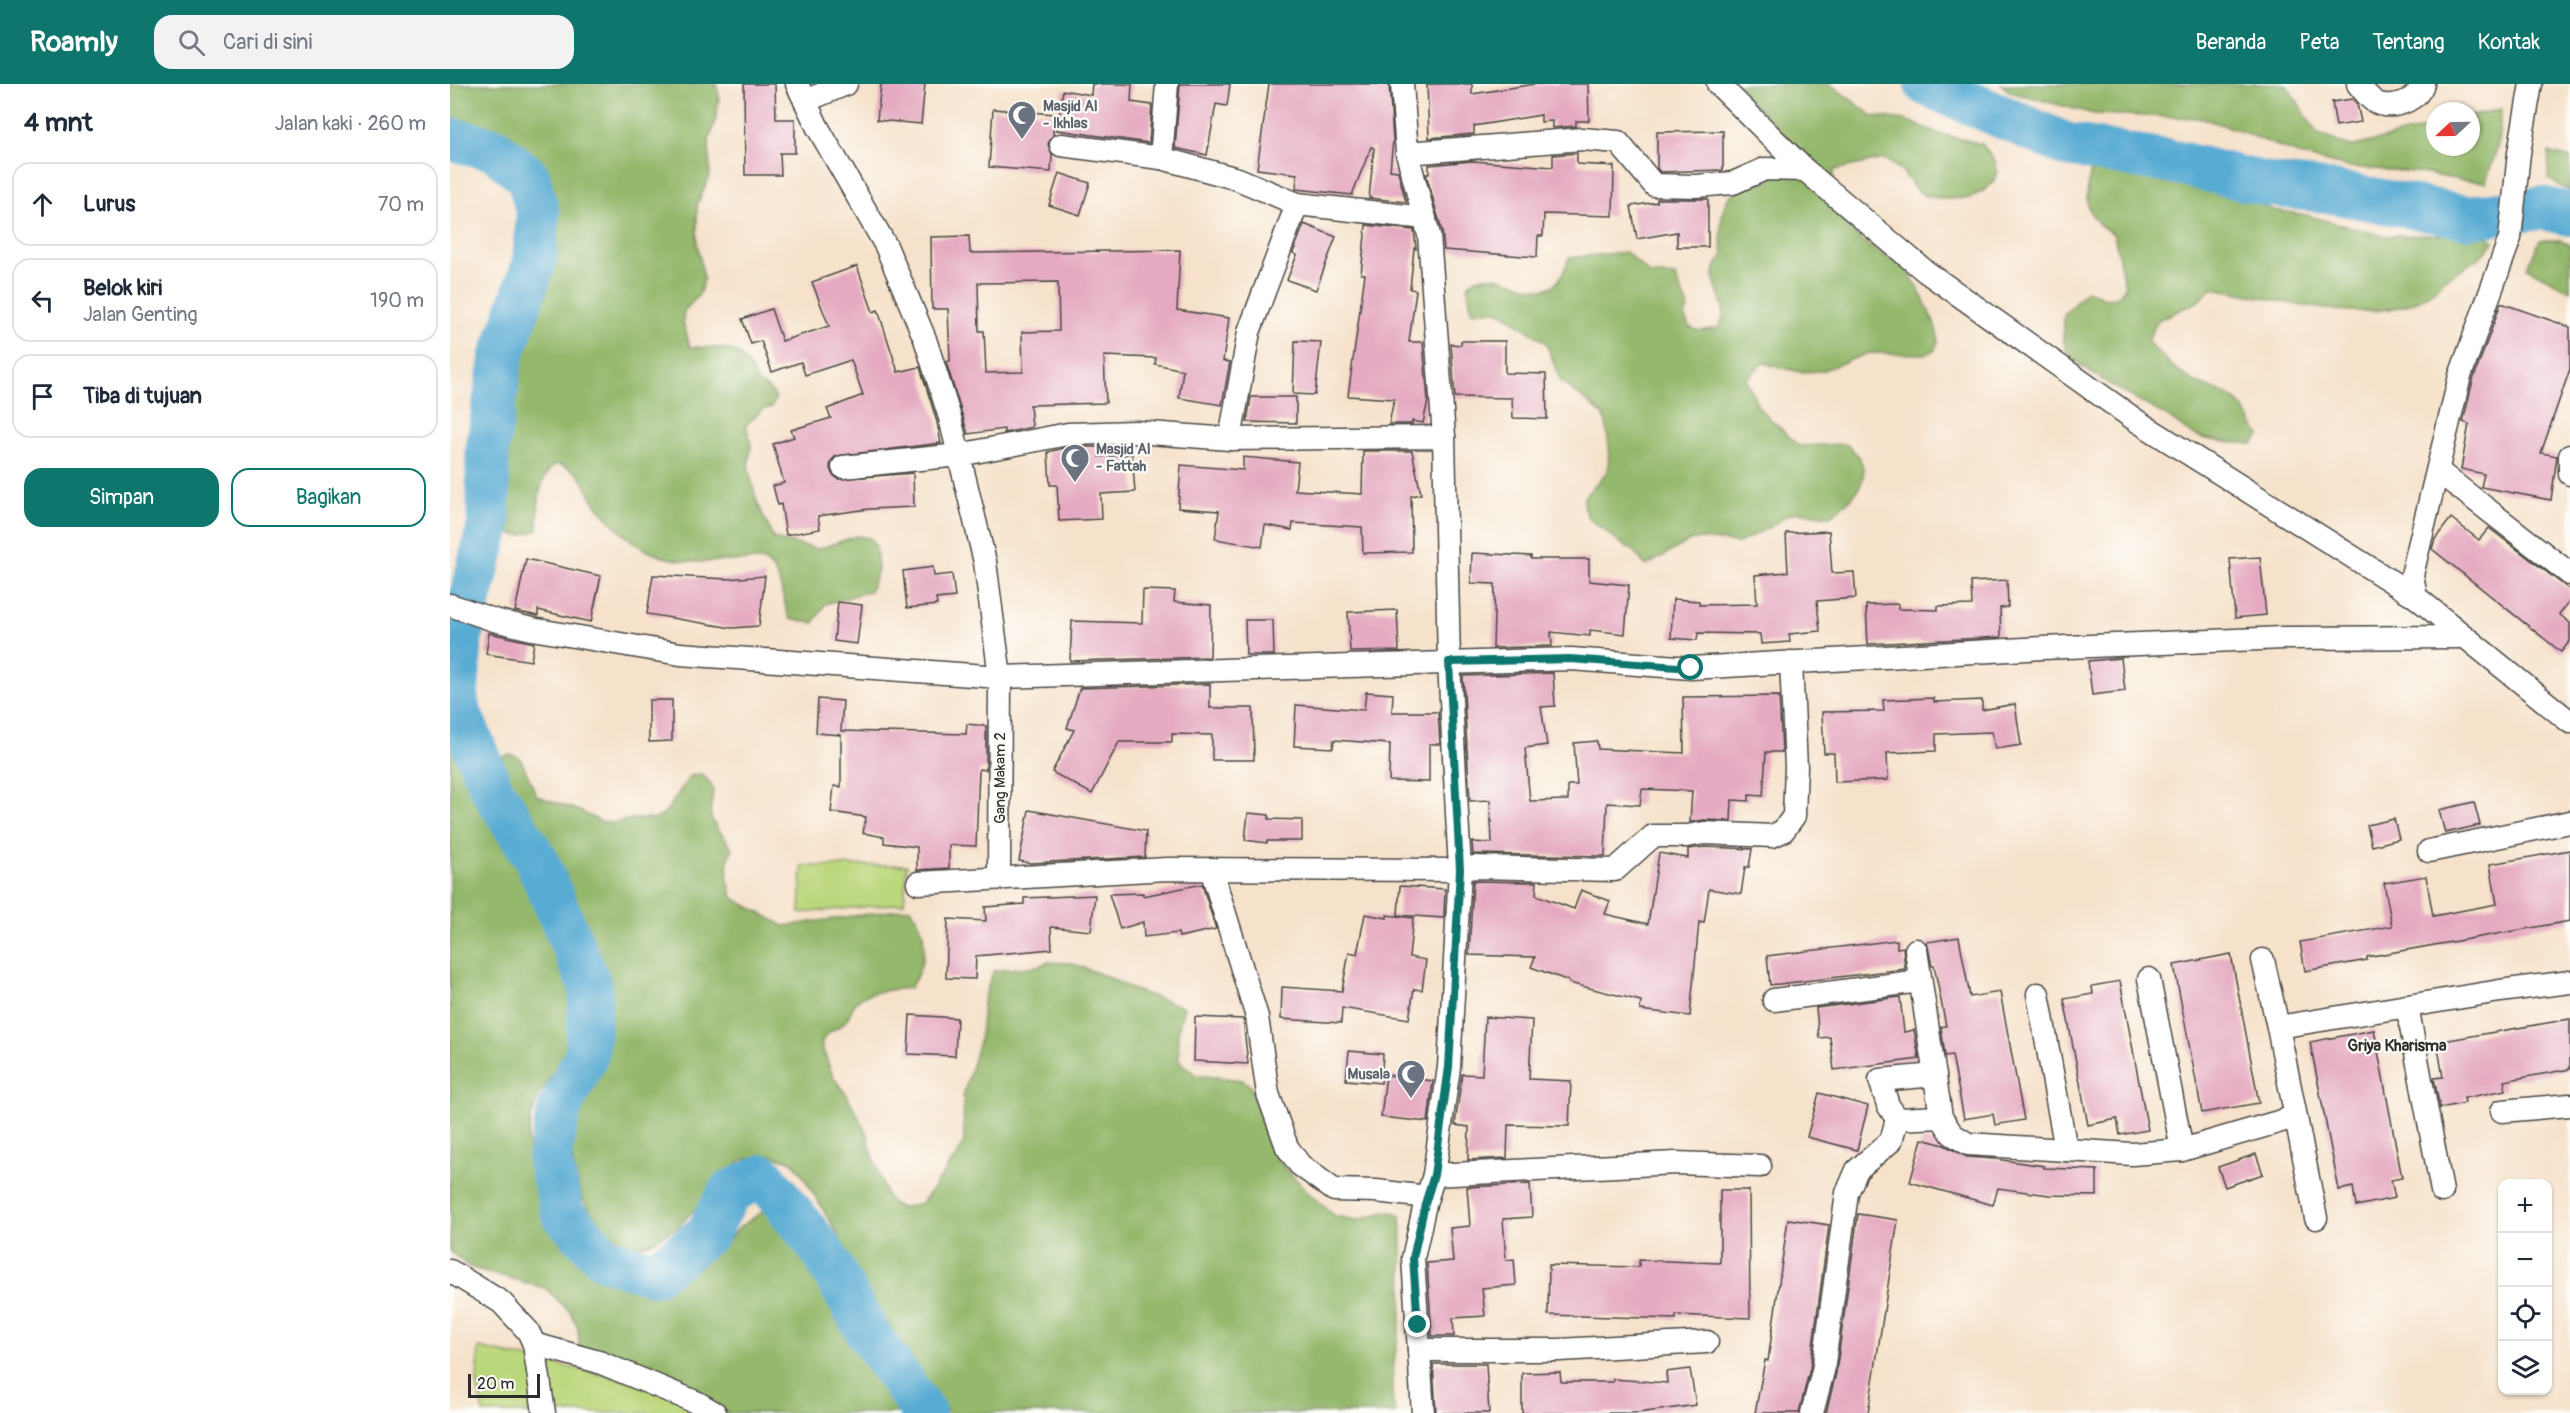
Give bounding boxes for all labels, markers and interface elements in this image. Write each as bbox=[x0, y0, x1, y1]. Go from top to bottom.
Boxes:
search box bbox=[154, 15, 574, 69]
text: Roamly bbox=[30, 25, 118, 60]
icon: search bbox=[175, 26, 208, 59]
text: Cari di sini bbox=[223, 28, 312, 56]
text: Beranda bbox=[2196, 29, 2266, 56]
text: Peta bbox=[2299, 29, 2340, 56]
text: Tentang bbox=[2373, 29, 2445, 56]
text: Kontak bbox=[2478, 29, 2540, 56]
place label: Masjid Al - Ikhlas bbox=[1043, 97, 1098, 133]
mosque icon: Masjid Al - Ikhlas bbox=[1006, 99, 1038, 141]
north arrow bbox=[2426, 102, 2480, 156]
text: 4 mnt bbox=[24, 107, 93, 139]
text: Jalan kaki · 260 m bbox=[275, 111, 426, 136]
icon: ahead bbox=[26, 188, 59, 221]
text: Lurus bbox=[83, 190, 135, 218]
text: 70 m bbox=[378, 192, 424, 217]
text: Belok kiri bbox=[83, 274, 162, 302]
icon: left bbox=[26, 284, 59, 317]
text: 190 m bbox=[370, 288, 424, 313]
text: Jalan Genting bbox=[83, 302, 198, 327]
icon: arrive bbox=[26, 380, 59, 413]
text: Tiba di tujuan bbox=[83, 382, 202, 410]
place label: Masjid Al - Fattah bbox=[1096, 440, 1151, 476]
mosque icon: Masjid Al - Fattah bbox=[1059, 442, 1091, 484]
button: Simpan bbox=[24, 468, 219, 527]
button: Bagikan bbox=[231, 468, 426, 527]
route start bbox=[1677, 654, 1703, 680]
street label: Gang Makam 2 bbox=[991, 732, 1010, 824]
district label: Griya Kharisma bbox=[2348, 1036, 2447, 1056]
mosque icon: Musala bbox=[1395, 1058, 1427, 1100]
place label: Musala bbox=[1347, 1065, 1390, 1084]
map controls bbox=[2498, 1179, 2552, 1395]
button: + bbox=[2498, 1179, 2552, 1233]
button: − bbox=[2498, 1233, 2552, 1287]
button: locate bbox=[2498, 1287, 2552, 1341]
route end bbox=[1404, 1311, 1430, 1337]
button: layers bbox=[2498, 1341, 2552, 1395]
scale bar bbox=[468, 1371, 540, 1398]
text: 20 m bbox=[477, 1374, 515, 1394]

